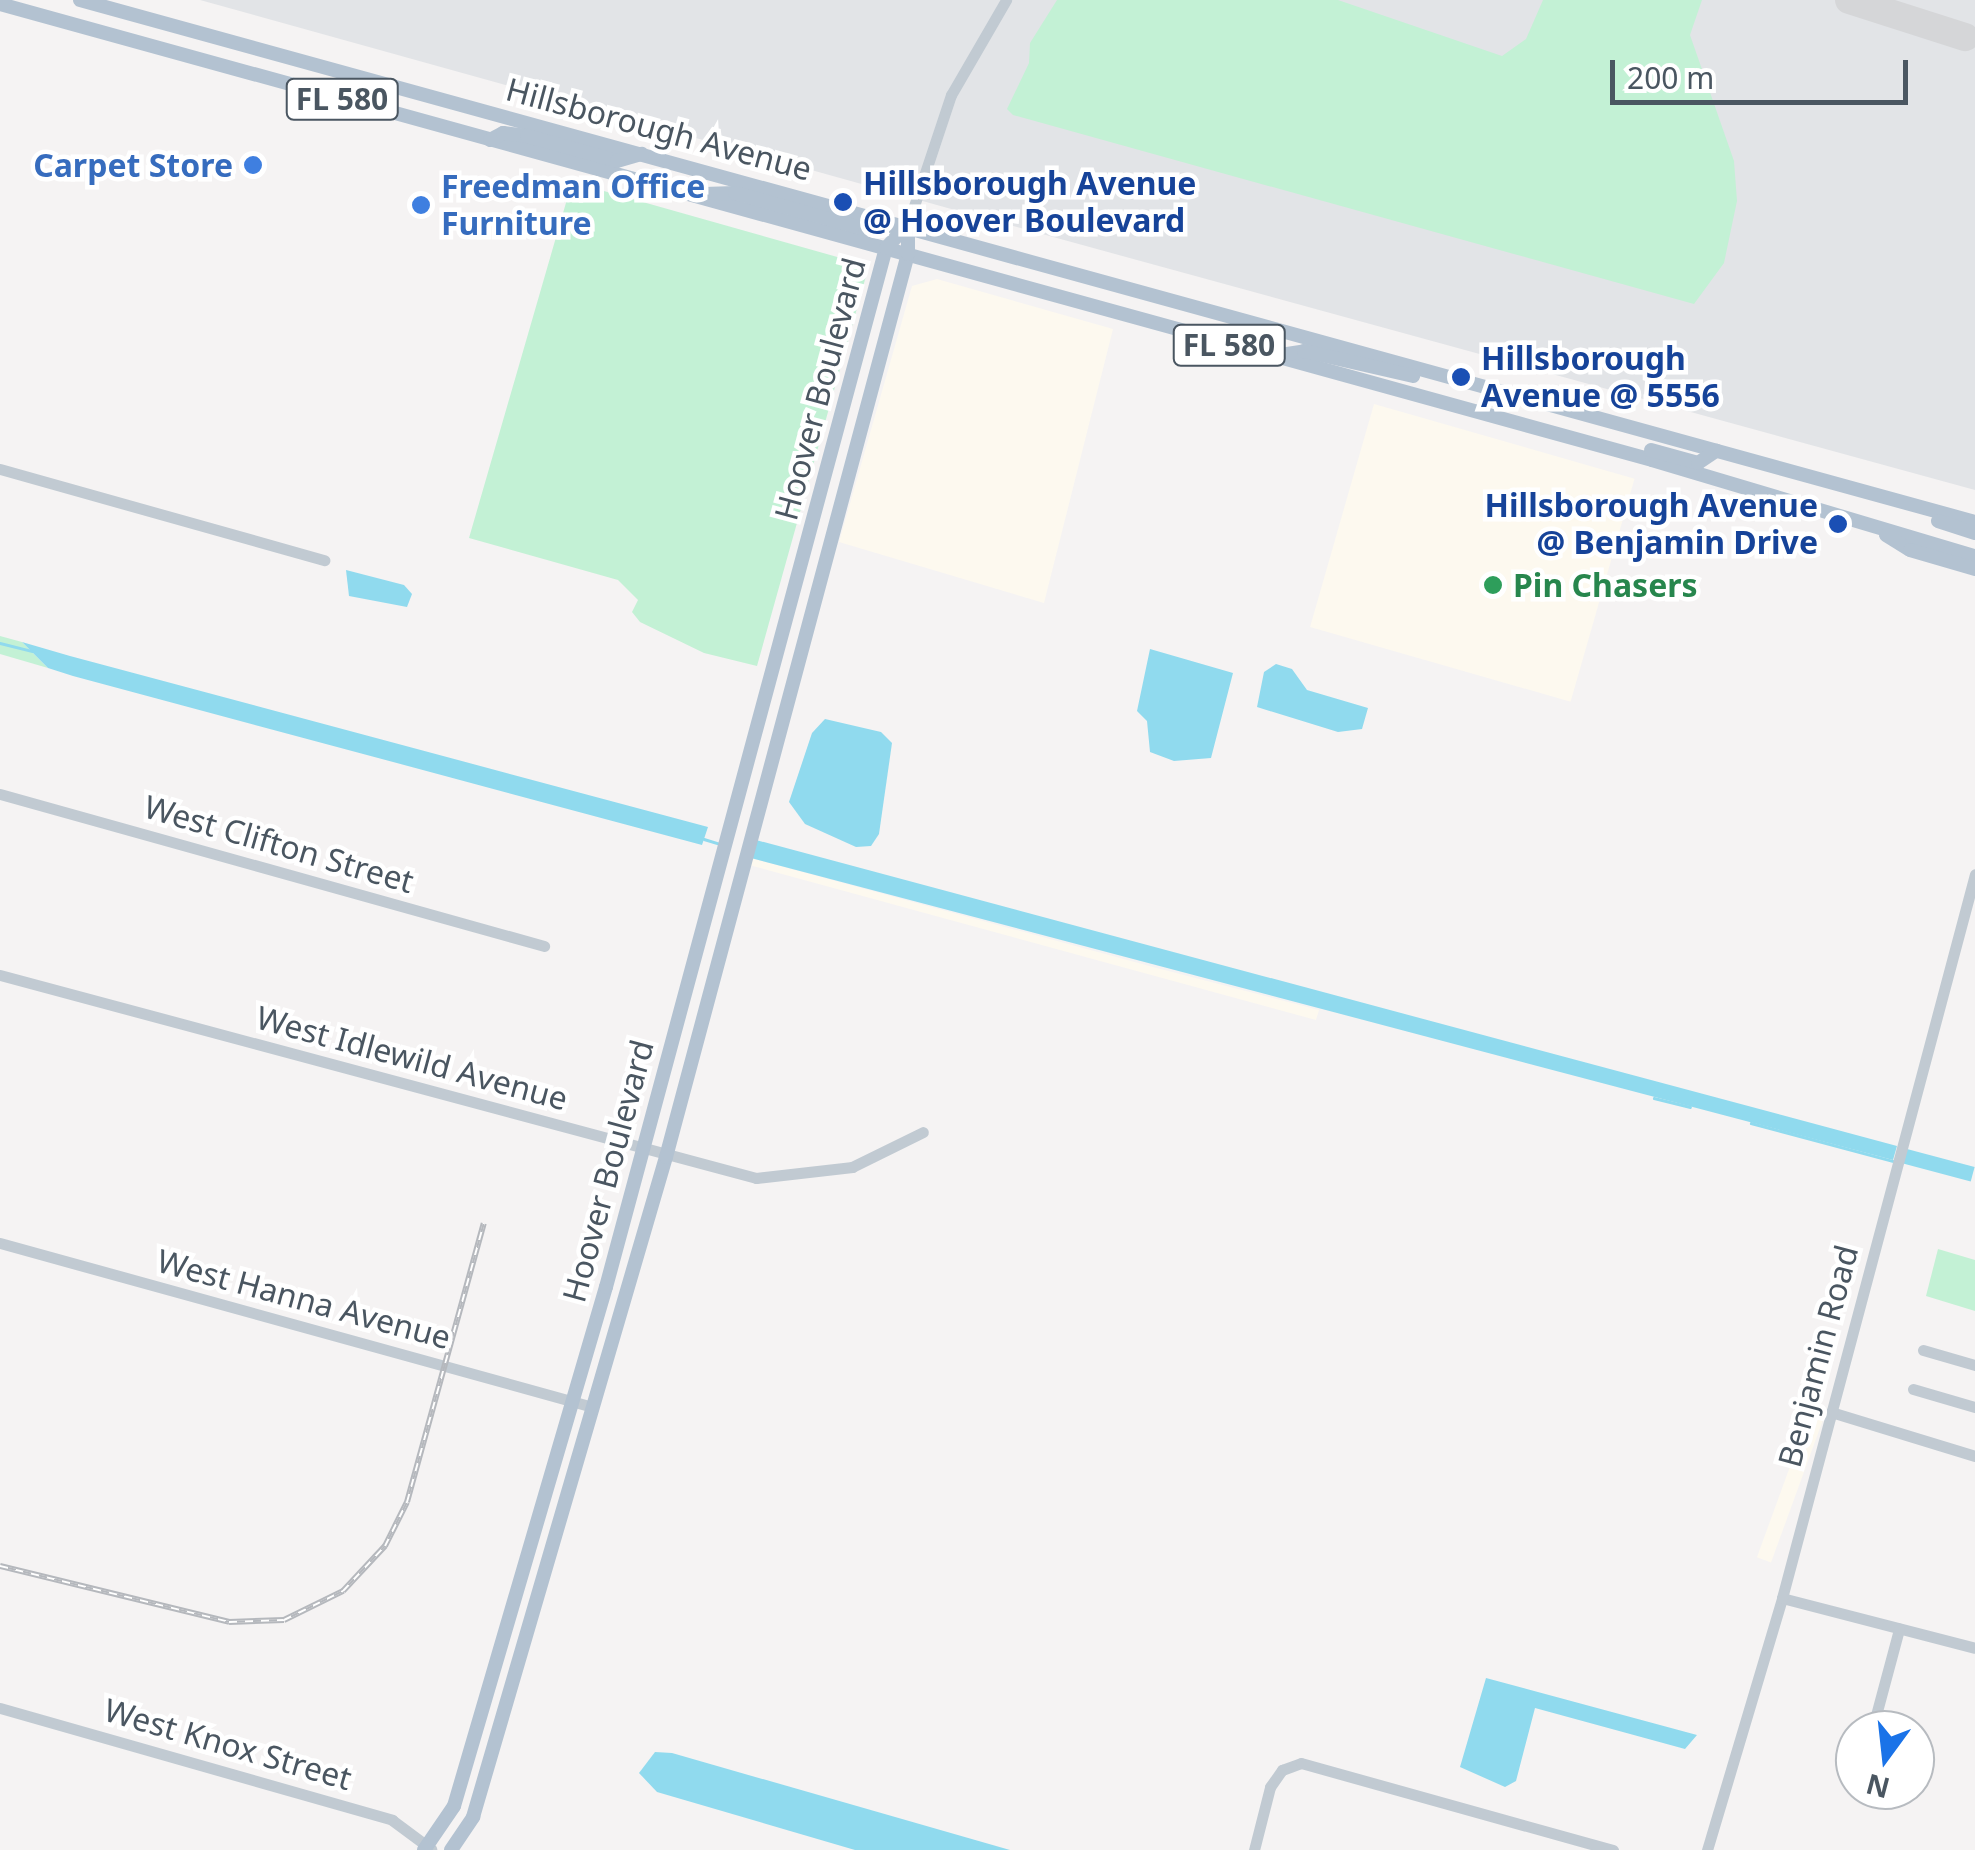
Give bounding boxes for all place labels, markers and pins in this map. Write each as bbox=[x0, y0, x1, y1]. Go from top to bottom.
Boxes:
place label: Carpet Store bbox=[33, 146, 233, 184]
marker: Carpet Store bbox=[242, 154, 264, 176]
place label: Hillsborough Avenue @ Hoover Boulevard bbox=[863, 165, 1196, 240]
place label: Freedman Office Furniture bbox=[441, 168, 705, 243]
marker: Hillsborough Avenue @ Hoover Boulevard bbox=[832, 191, 854, 213]
marker: Freedman Office Furniture bbox=[410, 194, 432, 216]
place label: Hillsborough Avenue @ 5556 bbox=[1481, 340, 1720, 415]
marker: Hillsborough Avenue @ 5556 bbox=[1450, 366, 1472, 388]
place label: Hillsborough Avenue @ Benjamin Drive bbox=[1485, 487, 1818, 562]
marker: Hillsborough Avenue @ Benjamin Drive bbox=[1827, 513, 1849, 535]
place label: Pin Chasers bbox=[1513, 566, 1698, 604]
marker: Pin Chasers bbox=[1482, 574, 1504, 596]

